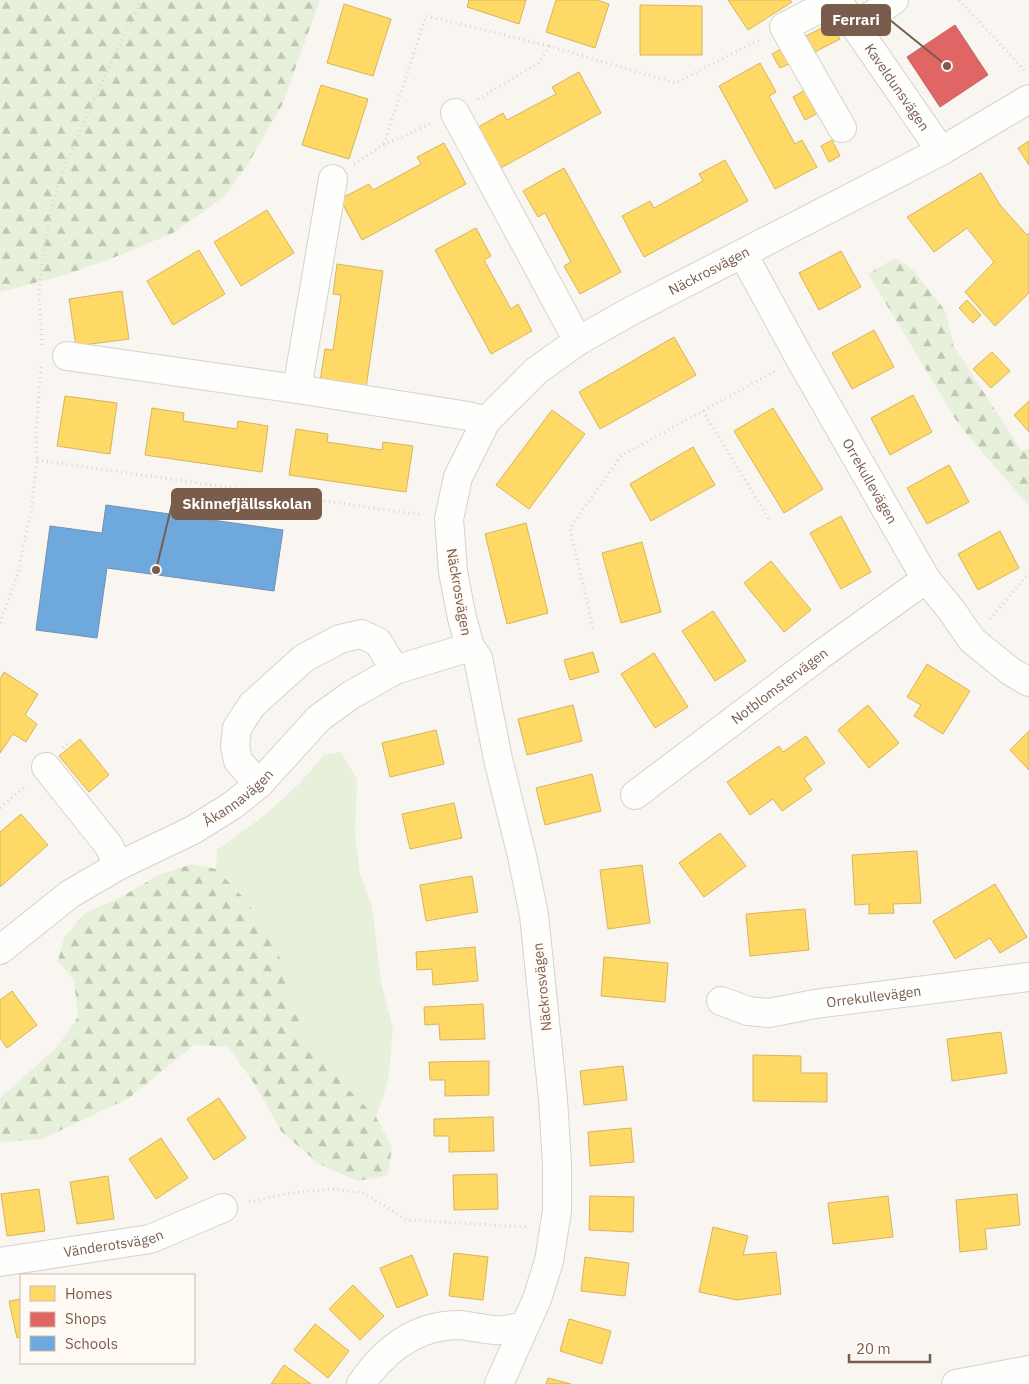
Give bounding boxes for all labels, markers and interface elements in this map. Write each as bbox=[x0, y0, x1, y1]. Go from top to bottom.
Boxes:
callout: Ferrari bbox=[822, 5, 890, 35]
text: Ferrari bbox=[832, 10, 880, 29]
street label: Kaveldunsvägen bbox=[861, 40, 934, 134]
street label: Näckrosvägen bbox=[665, 242, 752, 299]
street label: Orrekullevägen bbox=[838, 435, 901, 527]
callout: Skinnefjällsskolan bbox=[172, 489, 321, 519]
text: Skinnefjällsskolan bbox=[182, 494, 312, 513]
street label: Näckrosvägen bbox=[442, 547, 476, 637]
street label: Notblomstervägen bbox=[728, 644, 831, 728]
street label: Åkannavägen bbox=[199, 765, 277, 830]
street label: Näckrosvägen bbox=[528, 942, 556, 1032]
street label: Orrekullevägen bbox=[825, 982, 922, 1011]
street label: Vänderotsvägen bbox=[62, 1225, 166, 1261]
legend bbox=[20, 1274, 195, 1364]
text: Homes bbox=[65, 1284, 113, 1303]
text: Shops bbox=[65, 1309, 107, 1328]
scale bar bbox=[849, 1332, 930, 1364]
text: Schools bbox=[65, 1334, 118, 1353]
text: 20 m bbox=[856, 1339, 891, 1358]

